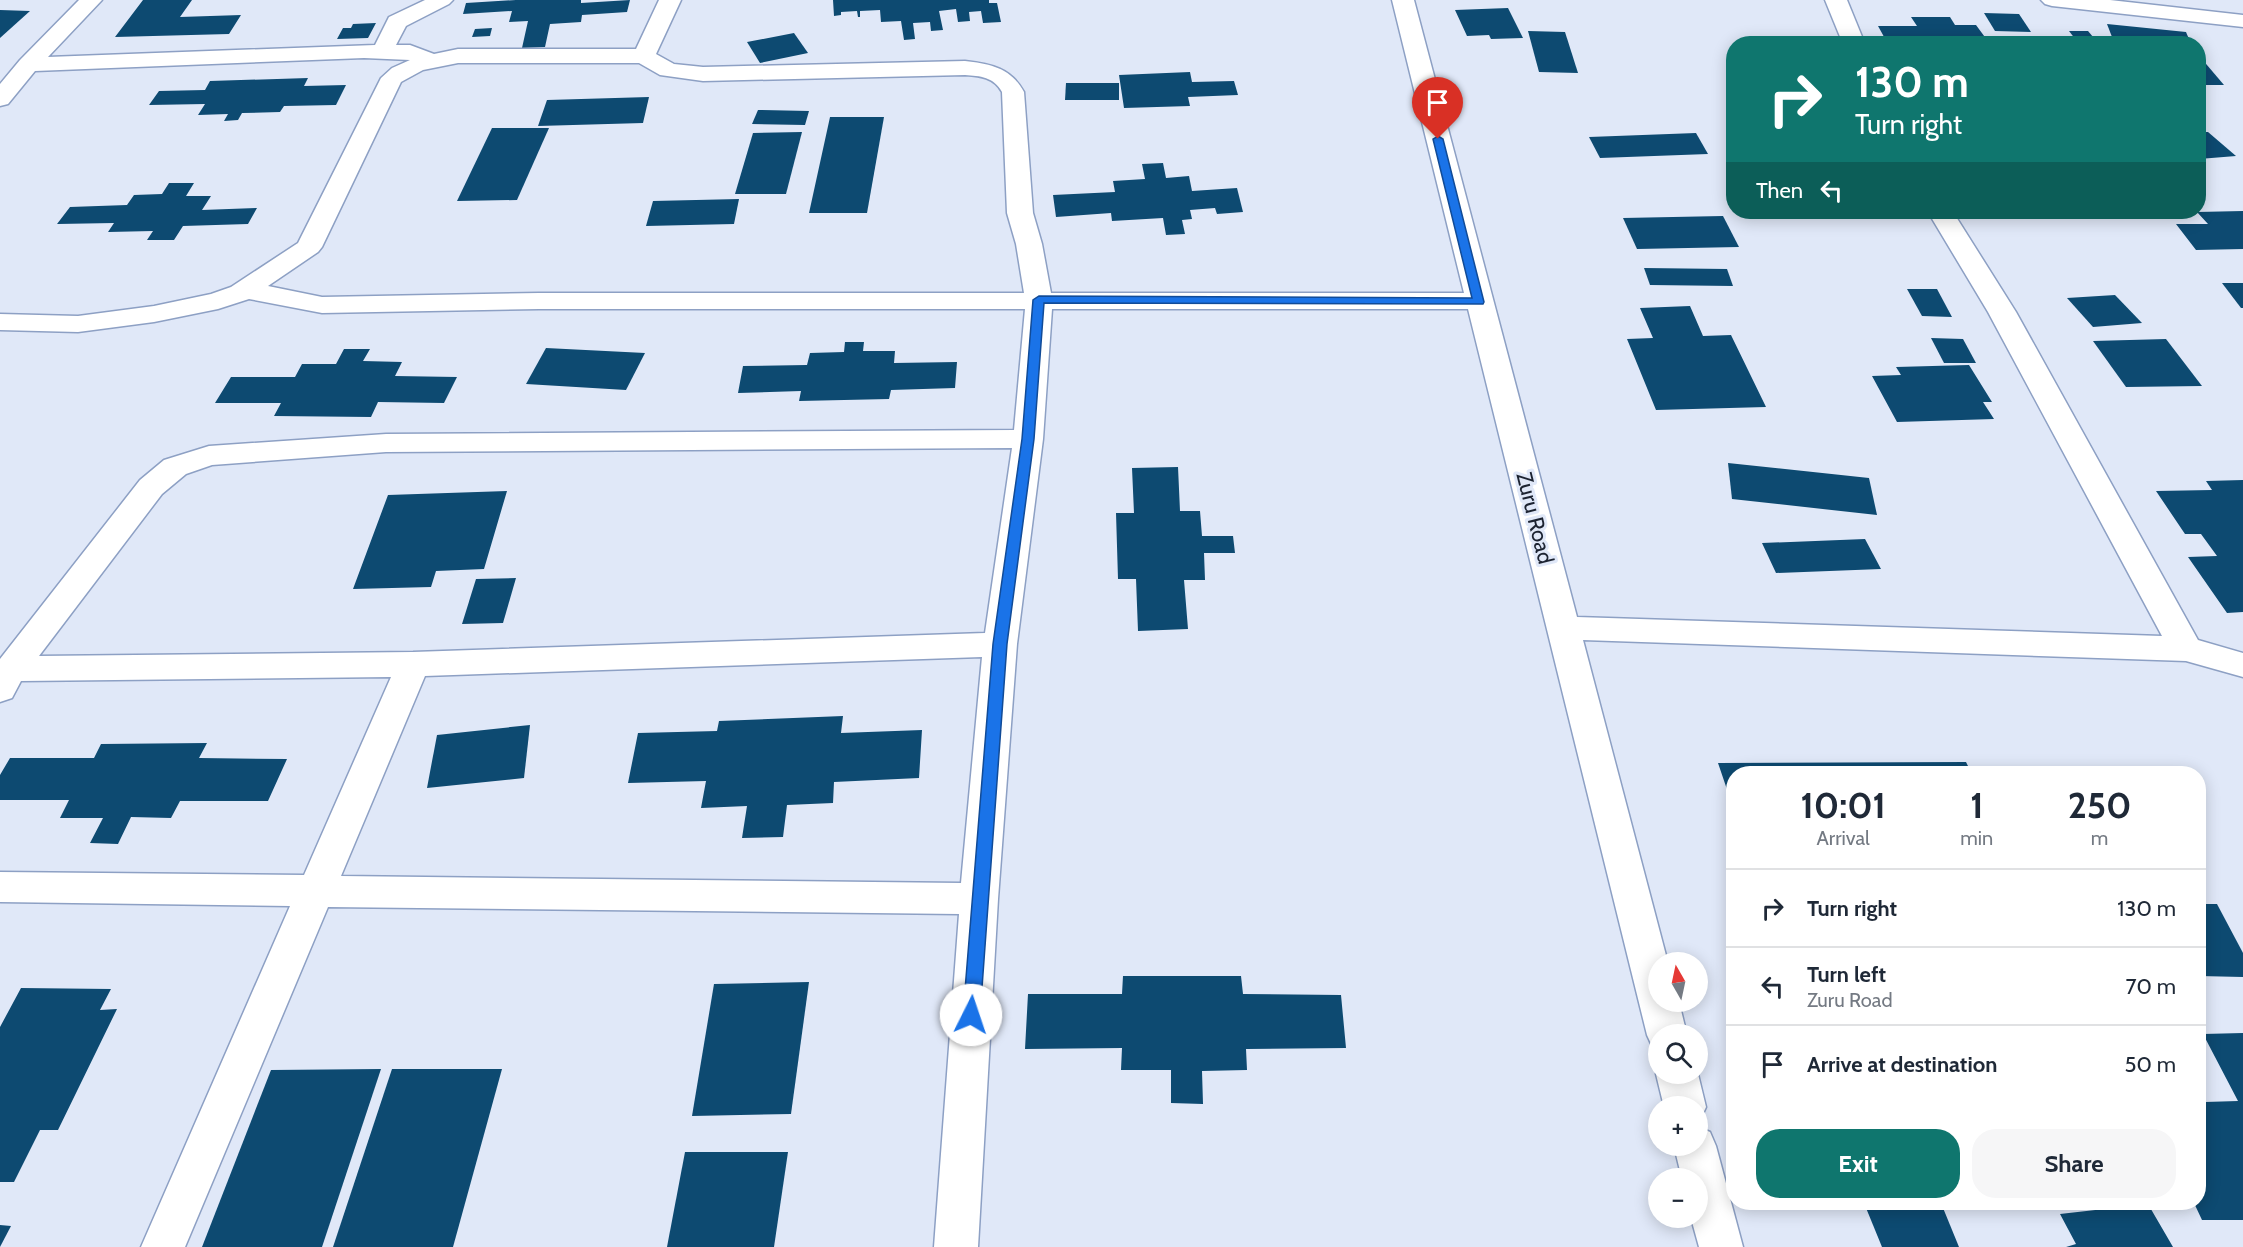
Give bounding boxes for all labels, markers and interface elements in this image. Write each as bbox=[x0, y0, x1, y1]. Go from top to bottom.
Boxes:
text: 130 m bbox=[1855, 56, 1969, 108]
icon: right bbox=[1756, 60, 1834, 138]
pin bbox=[1412, 77, 1463, 139]
icon: arrive bbox=[1421, 86, 1454, 119]
text: Turn right bbox=[1855, 108, 1962, 141]
icon: left bbox=[1815, 174, 1848, 207]
text: Then bbox=[1756, 177, 1803, 204]
street label: Zuru Road bbox=[1511, 469, 1559, 567]
text: 10:01 bbox=[1800, 783, 1886, 827]
text: 1 bbox=[1970, 783, 1983, 827]
text: 250 bbox=[2068, 783, 2132, 827]
text: Arrival bbox=[1817, 826, 1870, 850]
text: min bbox=[1960, 826, 1993, 850]
text: m bbox=[2091, 826, 2108, 850]
icon: right bbox=[1756, 892, 1789, 925]
text: Turn right bbox=[1807, 895, 1897, 922]
text: 130 m bbox=[2117, 895, 2176, 922]
north arrow bbox=[1648, 952, 1708, 1012]
map controls bbox=[1648, 952, 1708, 1228]
text: Turn left bbox=[1807, 961, 1886, 988]
icon: left bbox=[1756, 970, 1789, 1003]
text: 70 m bbox=[2126, 973, 2176, 1000]
position arrow bbox=[939, 983, 1003, 1047]
text: Zuru Road bbox=[1807, 988, 1893, 1012]
button: search bbox=[1648, 1024, 1708, 1084]
icon: arrive bbox=[1756, 1048, 1789, 1081]
text: Arrive at destination bbox=[1807, 1051, 1997, 1078]
text: 50 m bbox=[2124, 1051, 2176, 1078]
button: + bbox=[1648, 1096, 1708, 1156]
button: Exit bbox=[1756, 1129, 1960, 1198]
button: Share bbox=[1972, 1129, 2176, 1198]
button: − bbox=[1648, 1168, 1708, 1228]

